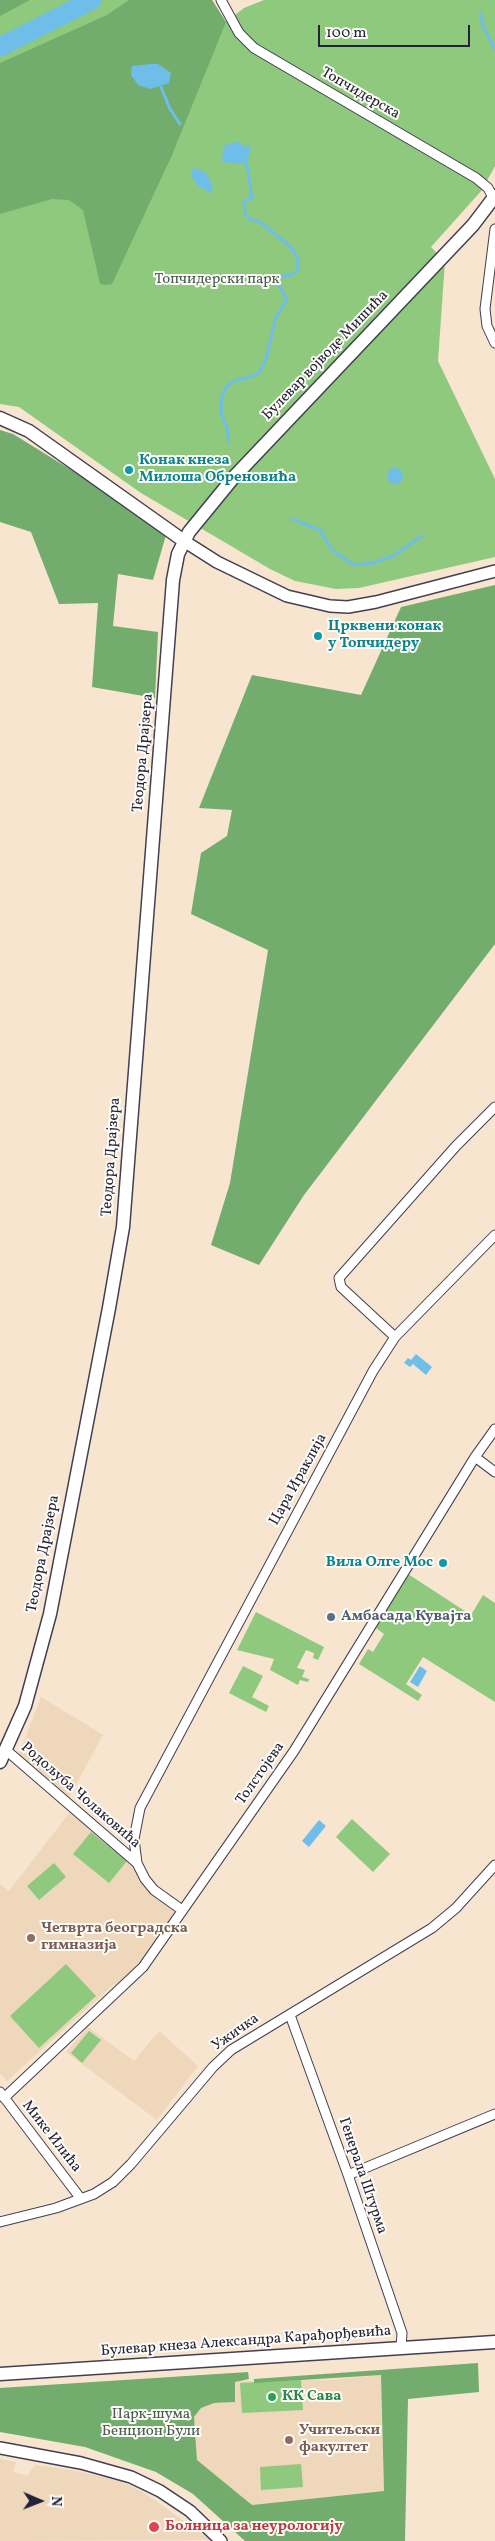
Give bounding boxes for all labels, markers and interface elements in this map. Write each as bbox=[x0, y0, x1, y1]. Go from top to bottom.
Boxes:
scale bar bbox=[320, 15, 472, 47]
text: 100 m bbox=[326, 23, 366, 44]
street label: Топчидерска bbox=[317, 64, 403, 124]
park label: Топчидерски парк bbox=[155, 271, 279, 289]
street label: Булевар војводе Мишића bbox=[259, 287, 393, 425]
place label: Конак кнеза Милоша Обреновића bbox=[139, 452, 296, 487]
marker: Конак кнеза Милоша Обреновића bbox=[123, 464, 135, 476]
place label: Црквени конак у Топчидеру bbox=[328, 618, 442, 653]
marker: Црквени конак у Топчидеру bbox=[312, 630, 324, 642]
street label: Теодора Драјзера bbox=[130, 693, 158, 813]
street label: Теодора Драјзера bbox=[99, 1097, 125, 1217]
street label: Цара Ираклија bbox=[266, 1431, 332, 1529]
street label: Теодора Драјзера bbox=[24, 1494, 64, 1614]
place label: Вила Олге Мос bbox=[326, 1554, 433, 1572]
marker: Вила Олге Мос bbox=[437, 1557, 449, 1569]
place label: Амбасада Кувајта bbox=[341, 1608, 471, 1626]
marker: Амбасада Кувајта bbox=[325, 1611, 337, 1623]
street label: Родољуба Чолаковића bbox=[17, 1739, 143, 1853]
street label: Толстојева bbox=[233, 1739, 289, 1809]
place label: Четврта београдска гимназија bbox=[41, 1920, 188, 1955]
marker: Четврта београдска гимназија bbox=[25, 1932, 37, 1944]
street label: Ужичка bbox=[209, 2010, 263, 2056]
street label: Мике Илића bbox=[17, 2098, 85, 2176]
street label: Генерала Штурма bbox=[334, 2115, 390, 2237]
street label: Булевар кнеза Александра Карађорђевића bbox=[100, 2323, 392, 2361]
place label: КК Сава bbox=[282, 2388, 342, 2406]
marker: КК Сава bbox=[266, 2391, 278, 2403]
park label: Парк-шума Бенцион Були bbox=[102, 2406, 200, 2441]
place label: Учитељски факултет bbox=[299, 2422, 380, 2457]
marker: Учитељски факултет bbox=[283, 2434, 295, 2446]
north arrow bbox=[15, 2476, 65, 2526]
text: N bbox=[46, 2496, 65, 2507]
place label: Болница за неурологију bbox=[165, 2518, 343, 2536]
marker: Болница за неурологију bbox=[147, 2520, 161, 2534]

